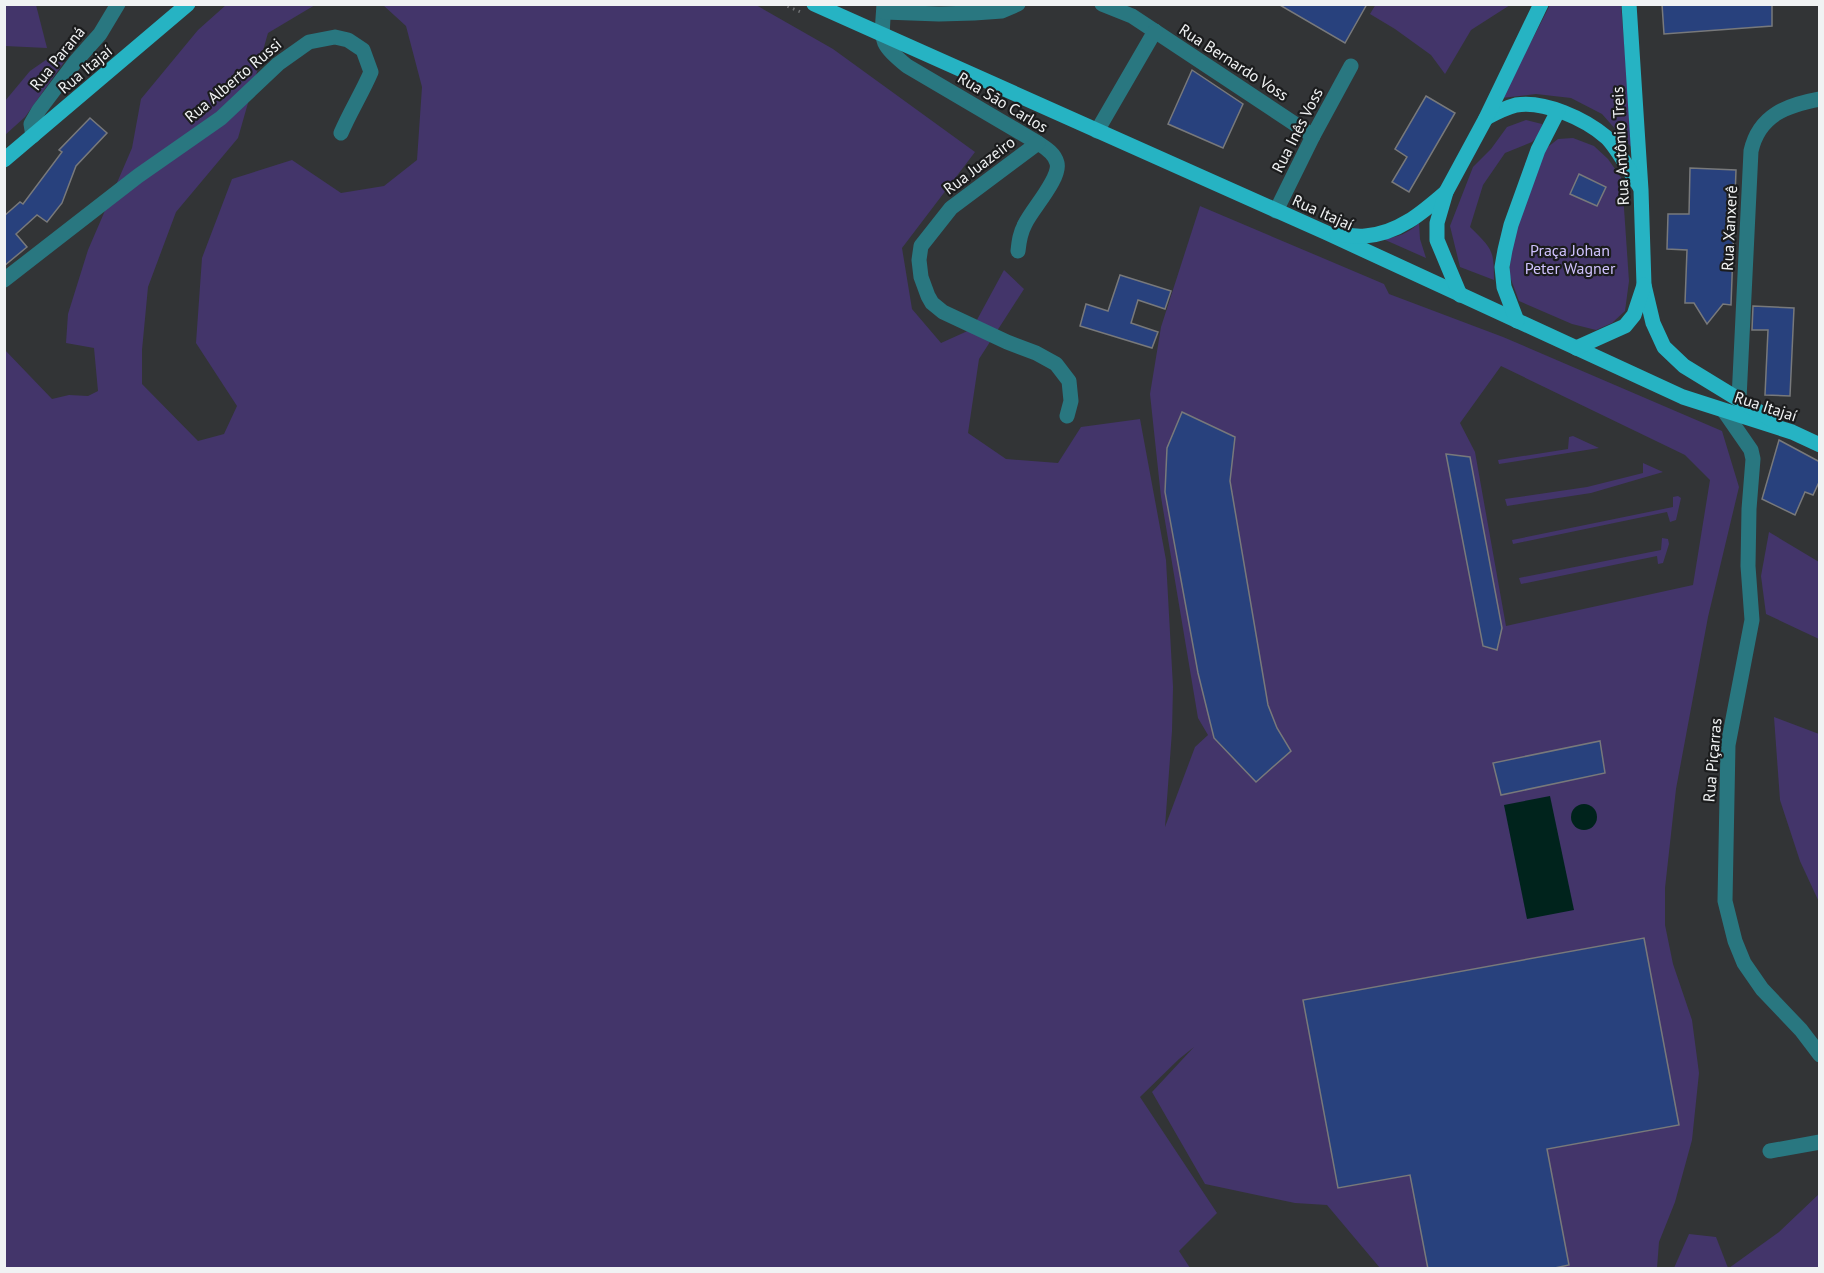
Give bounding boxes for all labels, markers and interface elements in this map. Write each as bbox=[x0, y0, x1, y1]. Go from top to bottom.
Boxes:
street label: Rua Bernardo Voss bbox=[1176, 19, 1293, 105]
street label: Rua Paraná bbox=[25, 22, 89, 94]
street label: Rua Alberto Russi bbox=[181, 34, 285, 126]
street label: Rua Itajaí bbox=[54, 41, 116, 97]
street label: Rua São Carlos bbox=[954, 67, 1052, 137]
street label: Rua Inês Voss bbox=[1267, 84, 1327, 176]
street label: Rua Antônio Treis bbox=[1607, 86, 1633, 206]
street label: Rua Juazeiro bbox=[939, 132, 1019, 198]
street label: Rua Xanxerê bbox=[1717, 185, 1741, 271]
street label: Rua Itajaí bbox=[1289, 190, 1357, 234]
park label: Praça Johan Peter Wagner bbox=[1525, 240, 1616, 278]
street label: Rua Itajaí bbox=[1732, 386, 1800, 426]
street label: Rua Piçarras bbox=[1698, 717, 1726, 803]

